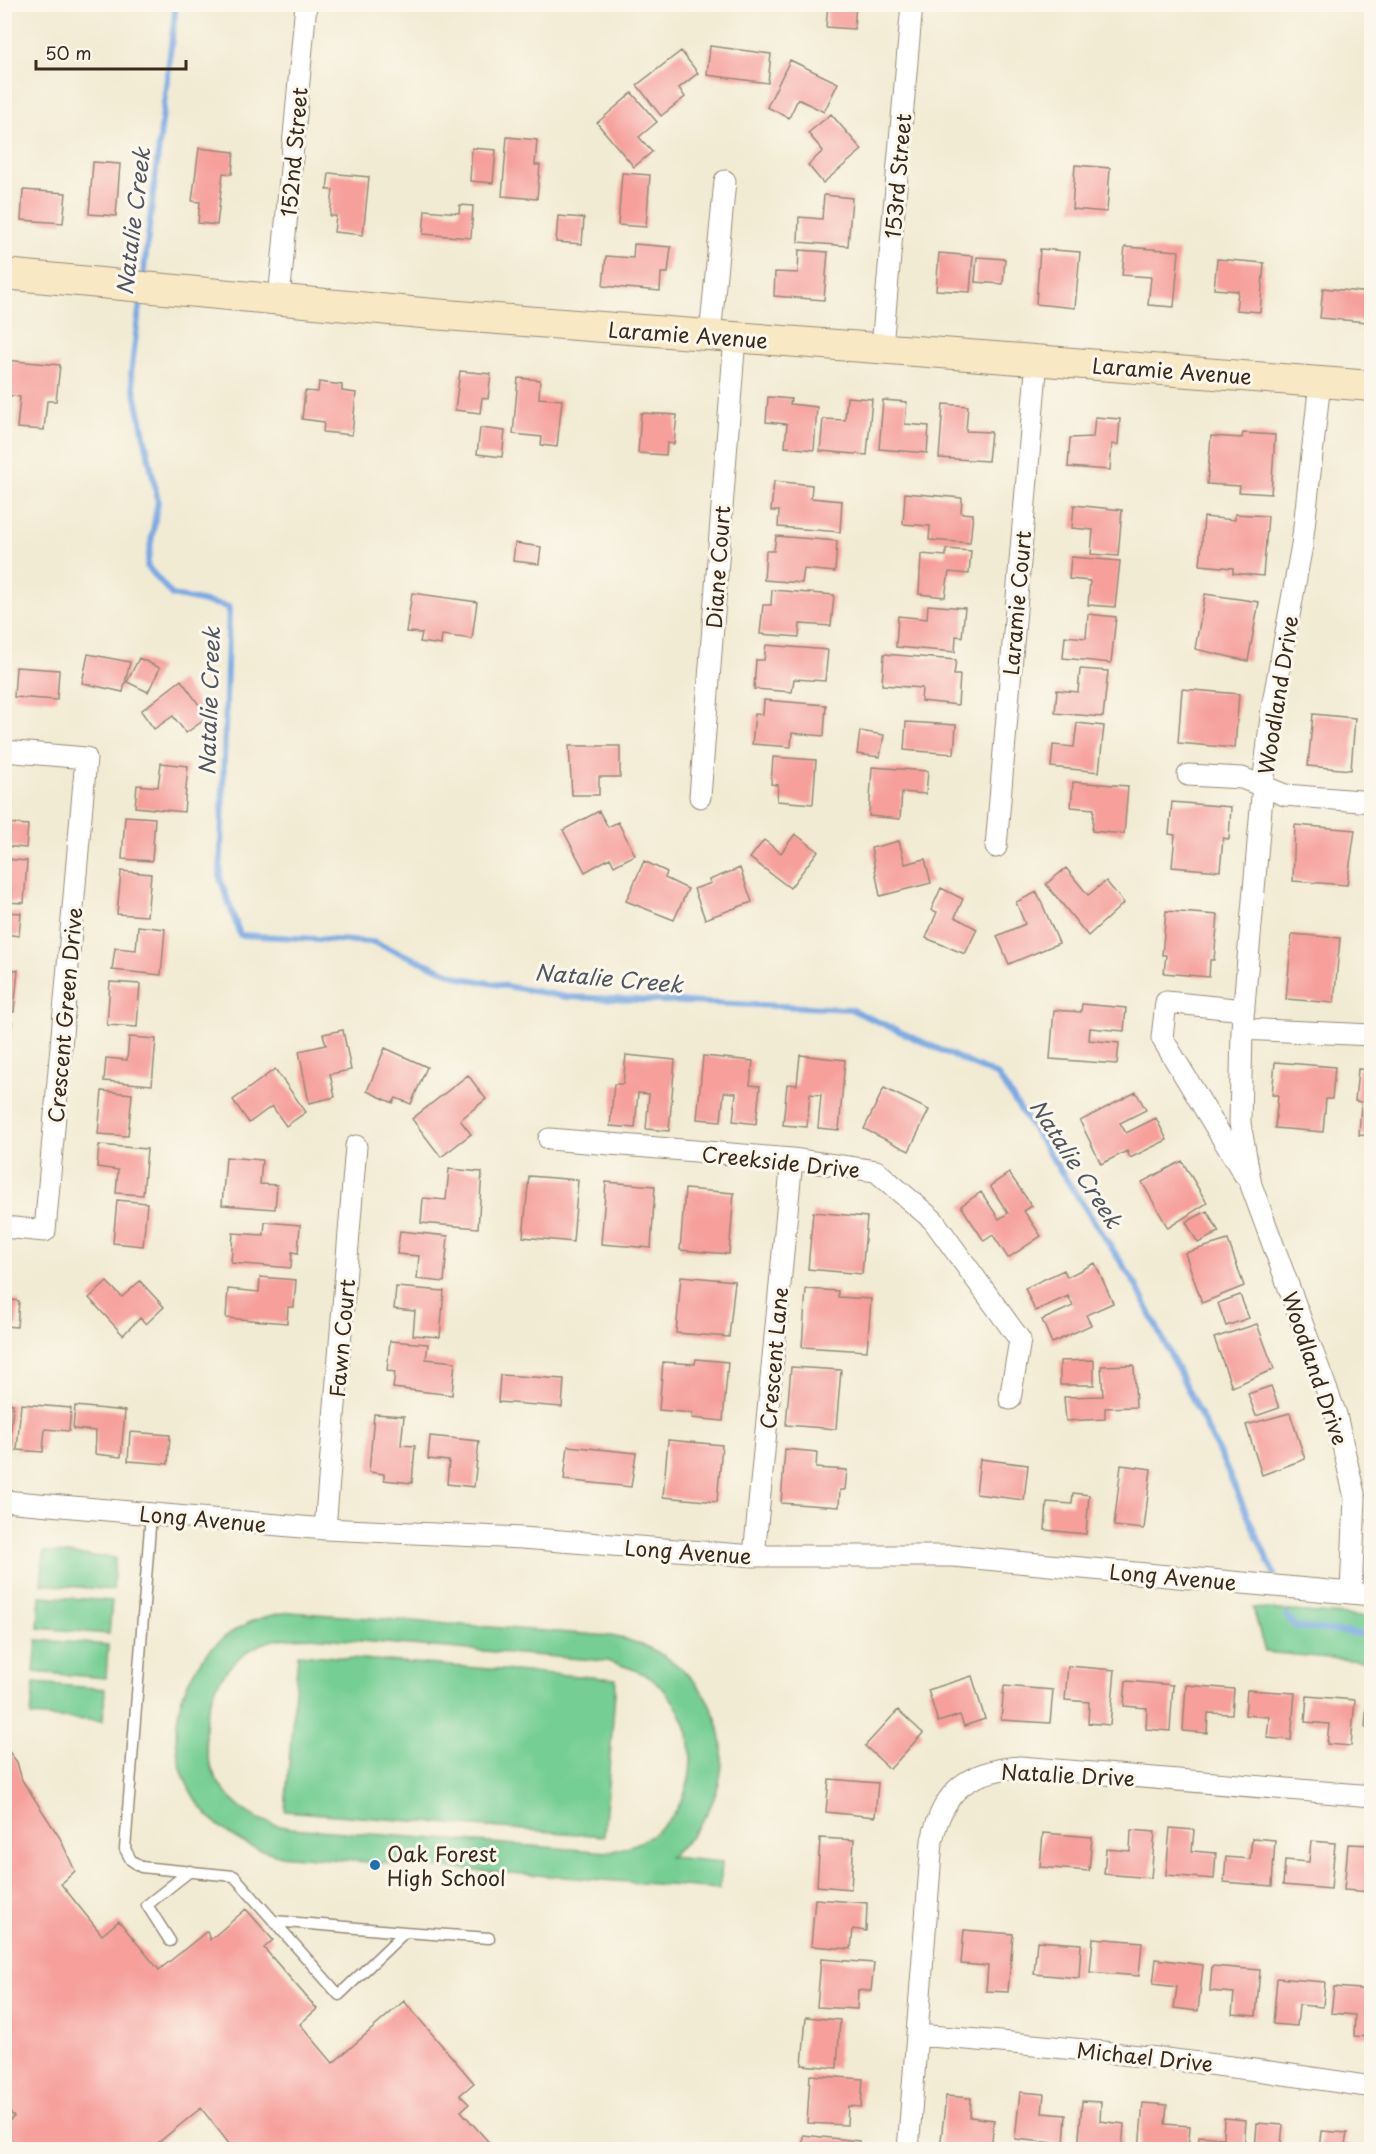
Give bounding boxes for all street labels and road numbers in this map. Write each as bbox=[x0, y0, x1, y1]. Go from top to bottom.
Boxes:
street label: 152nd Street bbox=[271, 86, 315, 218]
street label: 153rd Street bbox=[876, 112, 918, 240]
street label: Laramie Avenue bbox=[607, 312, 769, 356]
street label: Laramie Avenue bbox=[1091, 348, 1253, 392]
street label: Diane Court bbox=[697, 505, 737, 629]
street label: Laramie Court bbox=[994, 529, 1038, 677]
street label: Woodland Drive bbox=[1249, 613, 1305, 777]
street label: Crescent Green Drive bbox=[39, 906, 89, 1124]
street label: Creekside Drive bbox=[700, 1137, 862, 1185]
street label: Fawn Court bbox=[320, 1277, 362, 1399]
street label: Crescent Lane bbox=[751, 1286, 795, 1430]
street label: Woodland Drive bbox=[1275, 1287, 1357, 1449]
street label: Long Avenue bbox=[138, 1497, 268, 1539]
street label: Long Avenue bbox=[623, 1531, 753, 1571]
street label: Long Avenue bbox=[1108, 1555, 1238, 1597]
street label: Natalie Drive bbox=[1000, 1755, 1136, 1793]
street label: Michael Drive bbox=[1075, 2033, 1215, 2079]

